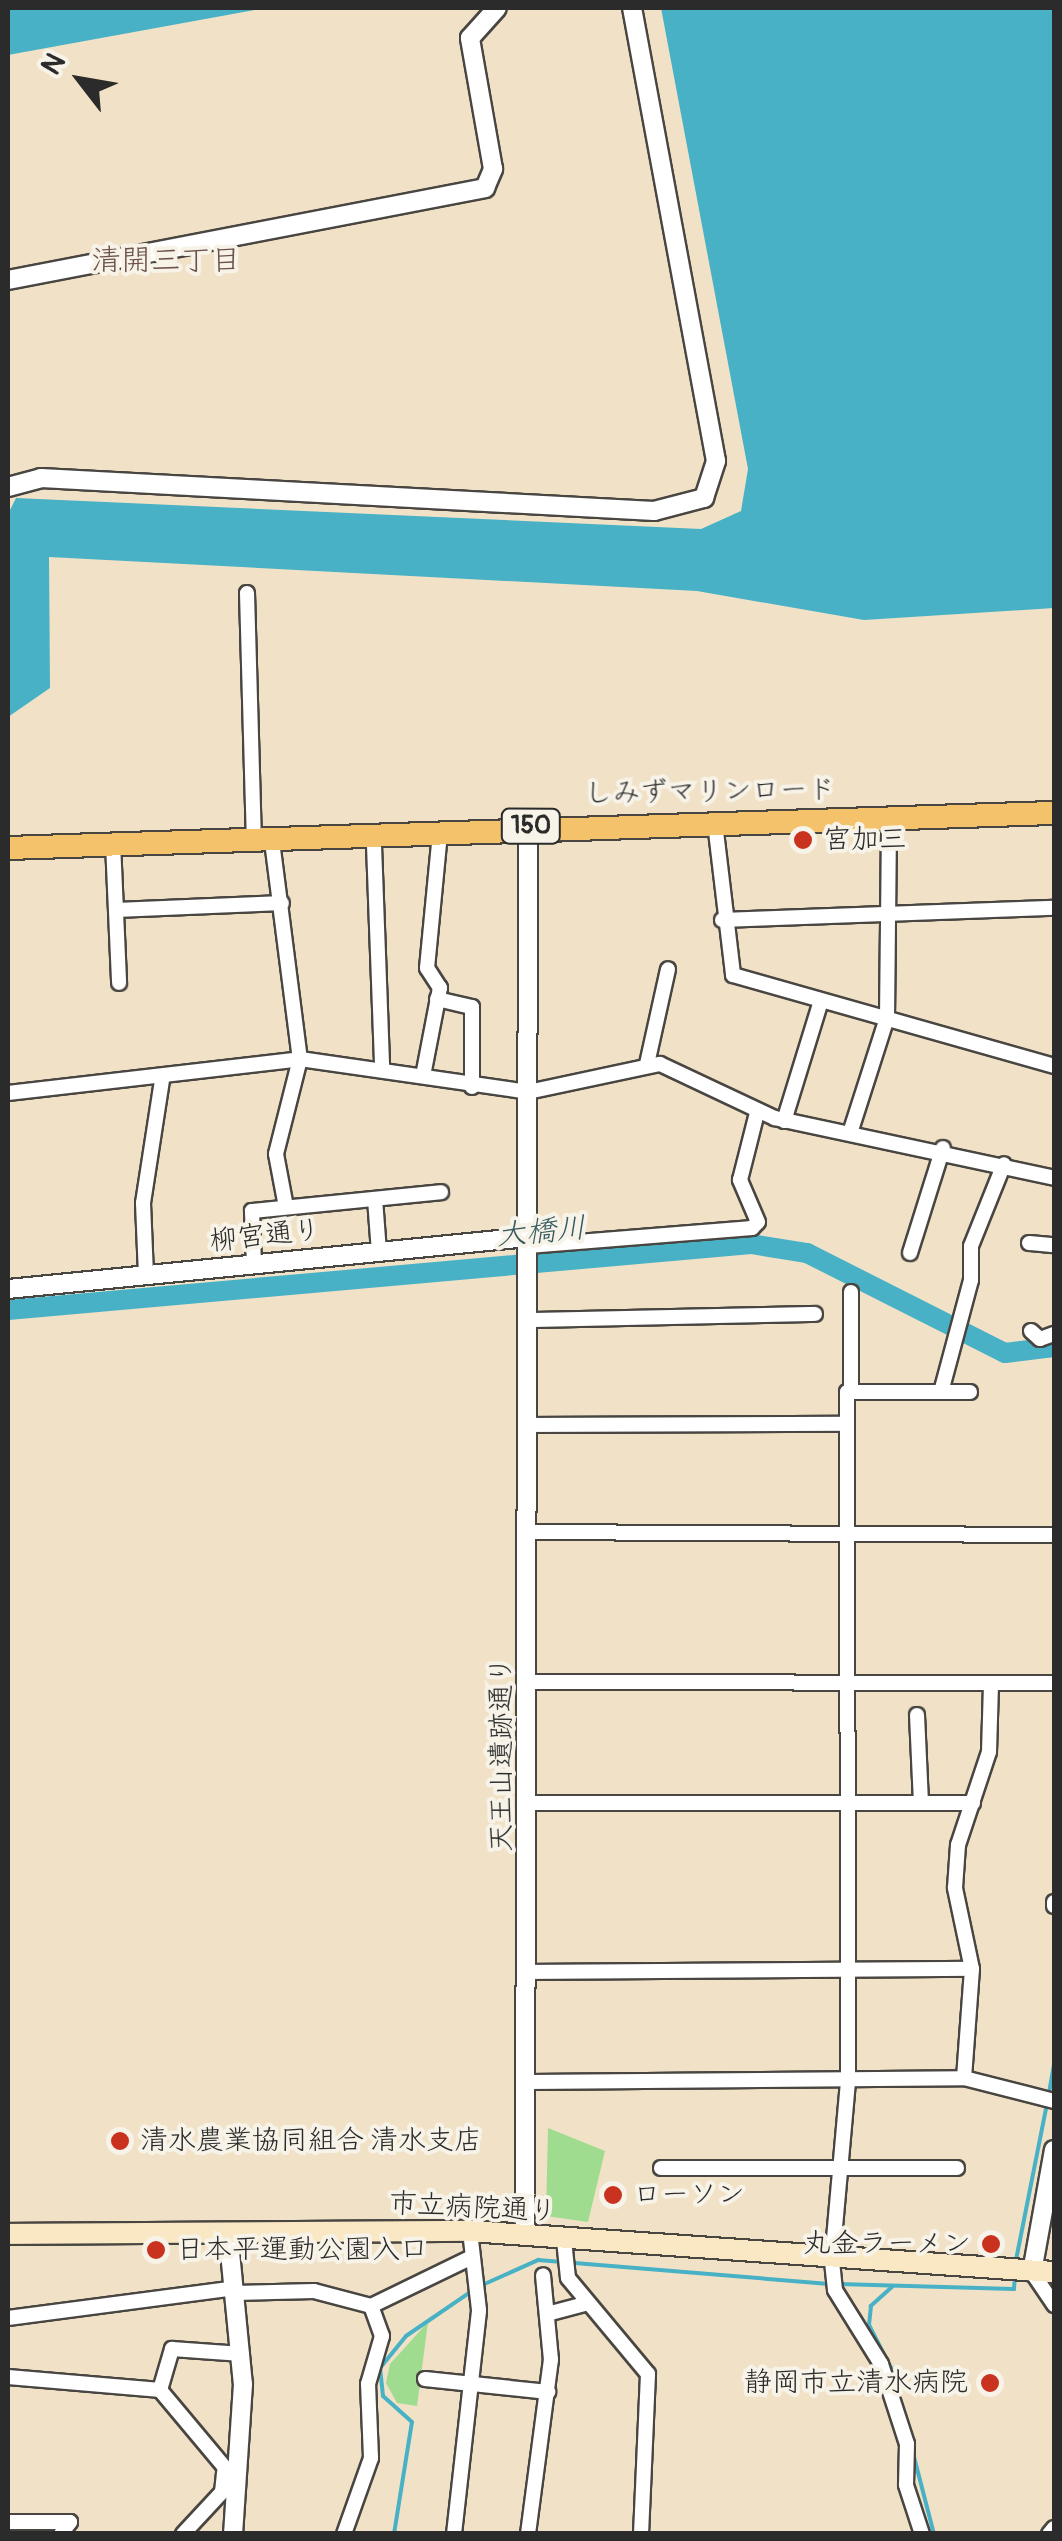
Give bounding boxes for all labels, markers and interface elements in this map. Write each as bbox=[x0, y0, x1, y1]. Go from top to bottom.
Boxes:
north arrow bbox=[30, 30, 130, 130]
text: N bbox=[34, 47, 74, 81]
district label: 清開三丁目 bbox=[91, 243, 241, 279]
street label: しみずマリンロード bbox=[584, 773, 836, 811]
road number: 150 bbox=[498, 806, 564, 846]
place label: 宮加三 bbox=[823, 823, 907, 857]
marker: 宮加三 bbox=[792, 829, 814, 851]
water label: 大橋川 bbox=[495, 1210, 587, 1254]
street label: 柳宮通り bbox=[208, 1213, 322, 1259]
street label: 天王山遺跡通り bbox=[485, 1656, 519, 1852]
place label: 清水農業協同組合 清水支店 bbox=[140, 2124, 482, 2158]
marker: 清水農業協同組合 清水支店 bbox=[109, 2130, 131, 2152]
place label: ローソン bbox=[633, 2178, 745, 2212]
marker: ローソン bbox=[602, 2184, 624, 2206]
street label: 市立病院通り bbox=[388, 2187, 558, 2229]
place label: 丸金ラーメン bbox=[803, 2227, 971, 2261]
place label: 日本平運動公園入口 bbox=[176, 2233, 428, 2267]
marker: 丸金ラーメン bbox=[980, 2233, 1002, 2255]
marker: 日本平運動公園入口 bbox=[145, 2239, 167, 2261]
place label: 静岡市立清水病院 bbox=[744, 2366, 968, 2400]
marker: 静岡市立清水病院 bbox=[977, 2370, 1003, 2396]

